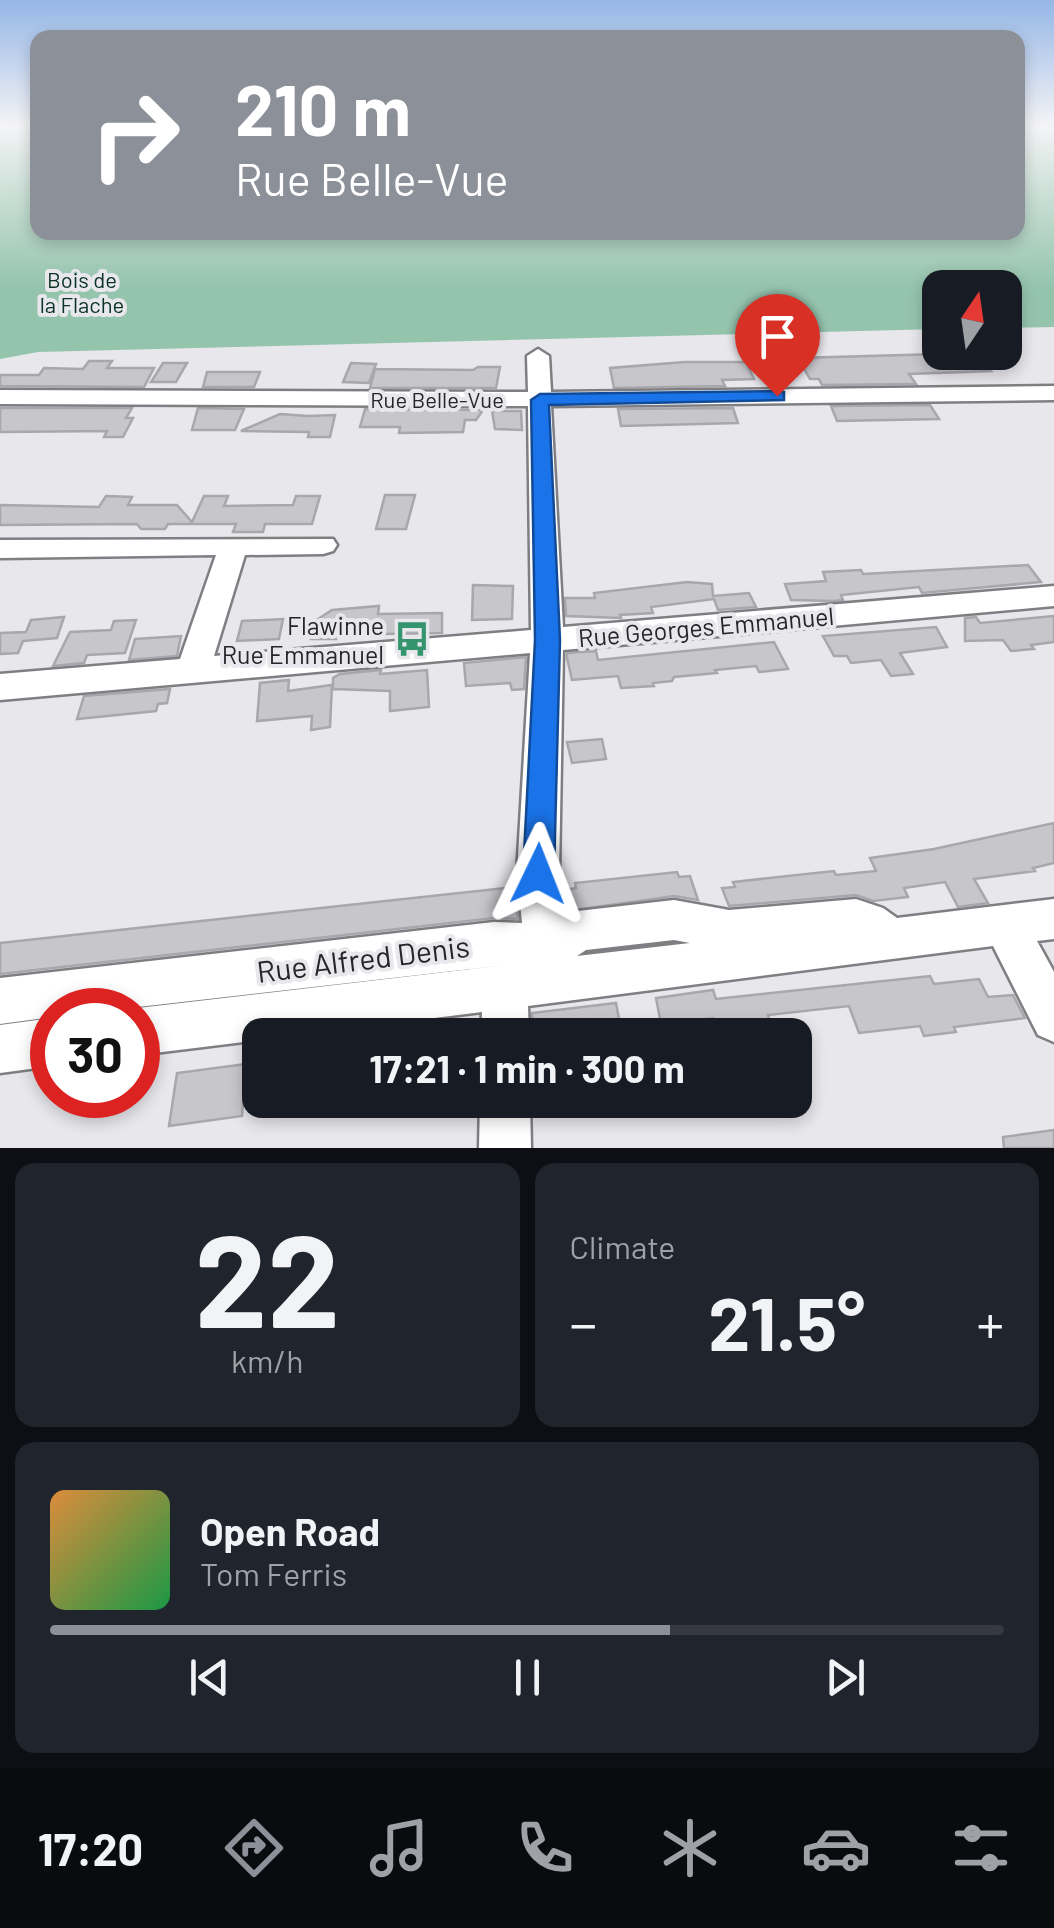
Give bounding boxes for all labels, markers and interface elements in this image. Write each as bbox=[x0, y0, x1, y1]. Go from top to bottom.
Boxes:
text: 210 m bbox=[235, 66, 411, 150]
icon: right bbox=[70, 70, 200, 200]
text: Rue Belle-Vue bbox=[235, 151, 509, 205]
park label: Bois de la Flache bbox=[40, 266, 124, 317]
north arrow bbox=[922, 270, 1022, 370]
map controls bbox=[922, 270, 1022, 370]
pin bbox=[735, 294, 820, 397]
icon: arrive bbox=[750, 309, 805, 364]
street label: Rue Belle-Vue bbox=[370, 386, 504, 412]
street label: Rue Georges Emmanuel bbox=[577, 600, 835, 652]
place label: Flawinne Rue Emmanuel bbox=[222, 610, 384, 669]
bus stop icon: Flawinne Rue Emmanuel bbox=[393, 620, 431, 658]
position arrow bbox=[486, 822, 590, 926]
street label: Rue Alfred Denis bbox=[255, 927, 471, 989]
speed limit sign: 30 bbox=[30, 988, 160, 1118]
text: 17:21 · 1 min · 300 m bbox=[369, 1045, 685, 1091]
text: 22 bbox=[194, 1198, 340, 1354]
text: Climate bbox=[570, 1227, 675, 1265]
text: 21.5° bbox=[708, 1276, 865, 1366]
text: − bbox=[570, 1289, 597, 1355]
text: + bbox=[976, 1289, 1004, 1355]
text: km/h bbox=[231, 1341, 303, 1379]
text: Open Road bbox=[200, 1508, 380, 1554]
text: Tom Ferris bbox=[200, 1554, 347, 1592]
icon: previous bbox=[182, 1650, 237, 1705]
icon: pause bbox=[500, 1650, 555, 1705]
icon: next bbox=[818, 1650, 873, 1705]
icon: directions bbox=[219, 1813, 289, 1883]
icon: music bbox=[364, 1813, 434, 1883]
icon: phone bbox=[510, 1813, 580, 1883]
icon: climate bbox=[655, 1813, 725, 1883]
icon: car bbox=[801, 1813, 871, 1883]
icon: filters bbox=[946, 1813, 1016, 1883]
text: 17:20 bbox=[38, 1821, 143, 1875]

